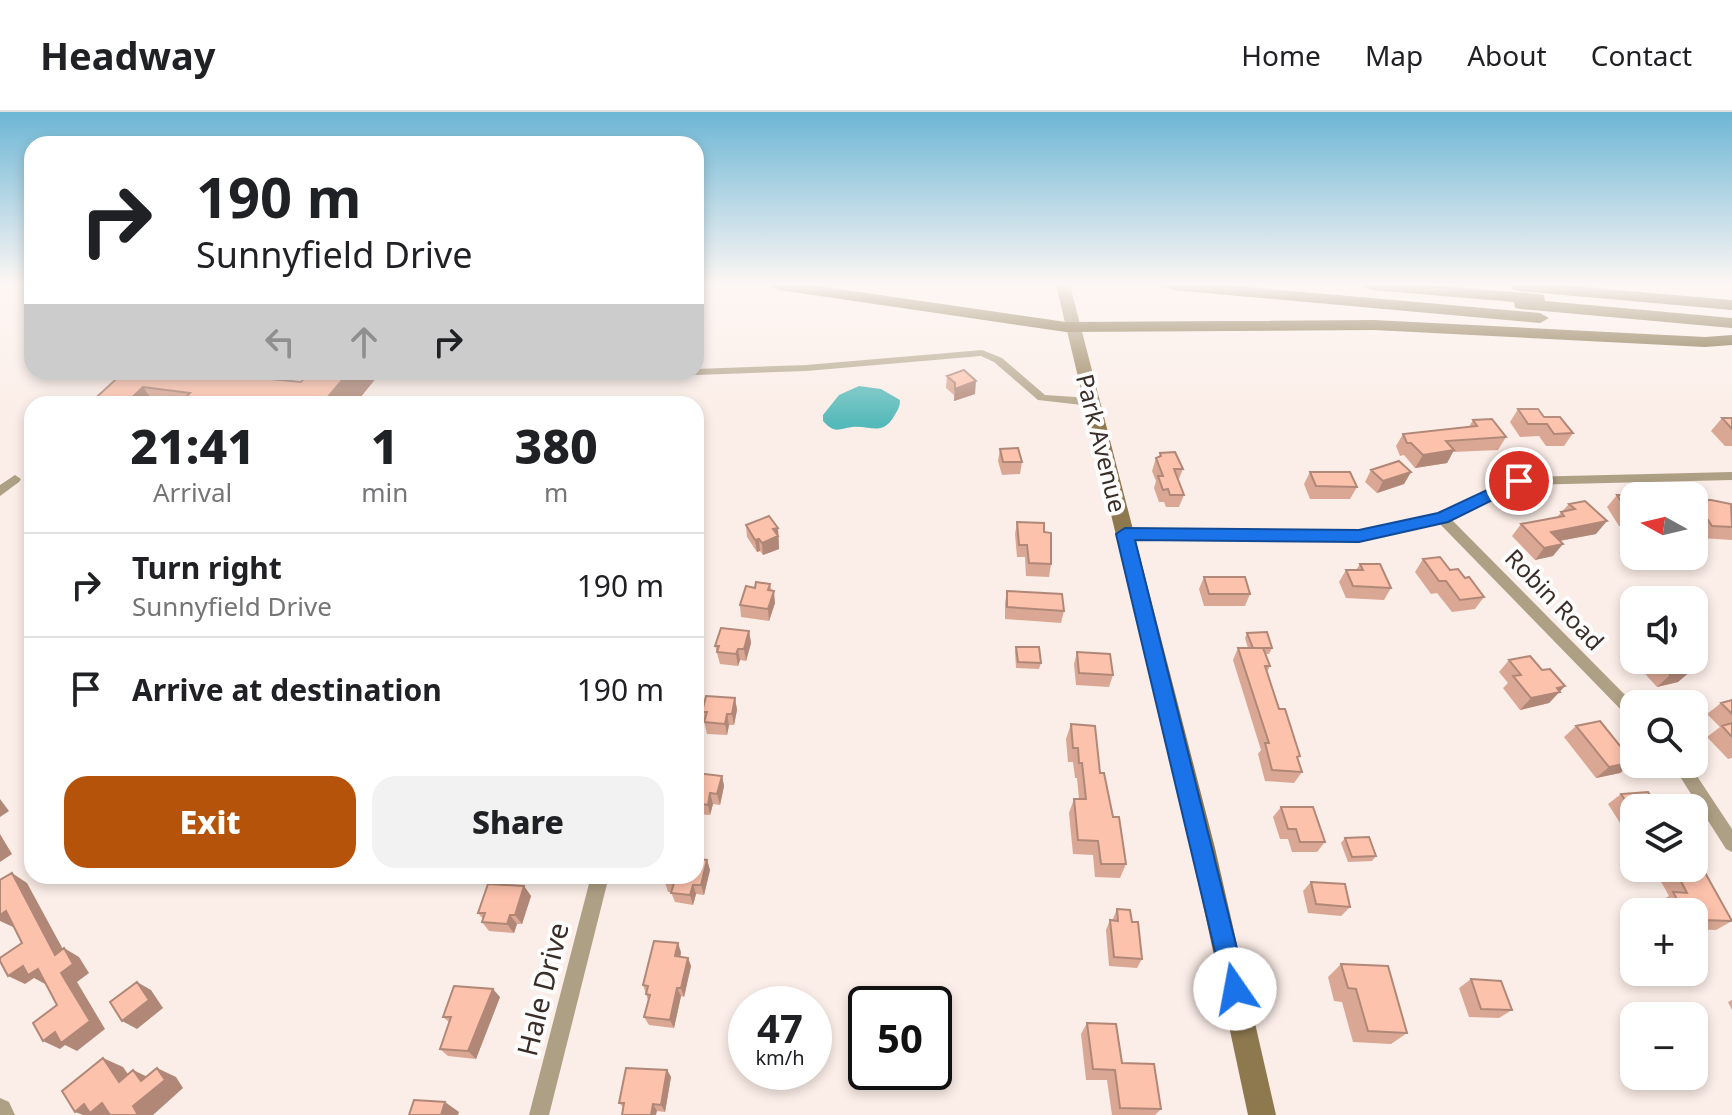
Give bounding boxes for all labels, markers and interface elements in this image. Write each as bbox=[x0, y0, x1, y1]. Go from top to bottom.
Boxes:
text: Headway bbox=[40, 29, 216, 81]
text: Home bbox=[1241, 36, 1321, 74]
text: Map bbox=[1365, 36, 1423, 74]
text: About bbox=[1467, 36, 1547, 74]
text: Contact bbox=[1591, 36, 1692, 74]
text: 190 m bbox=[196, 158, 361, 234]
icon: right bbox=[64, 168, 168, 272]
text: Sunnyfield Drive bbox=[196, 230, 473, 279]
icon: left bbox=[258, 320, 302, 364]
icon: ahead bbox=[342, 320, 386, 364]
icon: right bbox=[426, 320, 470, 364]
street label: Park Avenue bbox=[1069, 370, 1135, 516]
text: 21:41 bbox=[130, 413, 255, 478]
text: 1 bbox=[371, 413, 399, 478]
text: 380 bbox=[515, 413, 598, 478]
pin bbox=[1485, 447, 1553, 515]
icon: arrive bbox=[1497, 459, 1541, 503]
text: Arrival bbox=[153, 474, 232, 510]
text: min bbox=[361, 474, 408, 510]
text: m bbox=[544, 474, 568, 510]
north arrow bbox=[1620, 482, 1708, 570]
map controls bbox=[1620, 482, 1708, 1090]
street label: Robin Road bbox=[1498, 541, 1612, 657]
text: Turn right bbox=[132, 547, 282, 588]
icon: right bbox=[64, 563, 108, 607]
text: 190 m bbox=[577, 565, 664, 606]
button: sound bbox=[1620, 586, 1708, 674]
text: Sunnyfield Drive bbox=[132, 588, 332, 624]
icon: arrive bbox=[64, 667, 108, 711]
text: Arrive at destination bbox=[132, 669, 442, 710]
text: 190 m bbox=[577, 669, 664, 710]
button: search bbox=[1620, 690, 1708, 778]
button: Exit bbox=[64, 776, 356, 868]
button: Share bbox=[372, 776, 664, 868]
button: layers bbox=[1620, 794, 1708, 882]
button: + bbox=[1620, 898, 1708, 986]
street label: Hale Drive bbox=[507, 918, 577, 1060]
position arrow bbox=[1193, 947, 1277, 1031]
speed limit sign: 50 bbox=[848, 986, 952, 1090]
text: 47 bbox=[757, 1000, 803, 1055]
button: − bbox=[1620, 1002, 1708, 1090]
text: km/h bbox=[755, 1044, 805, 1071]

